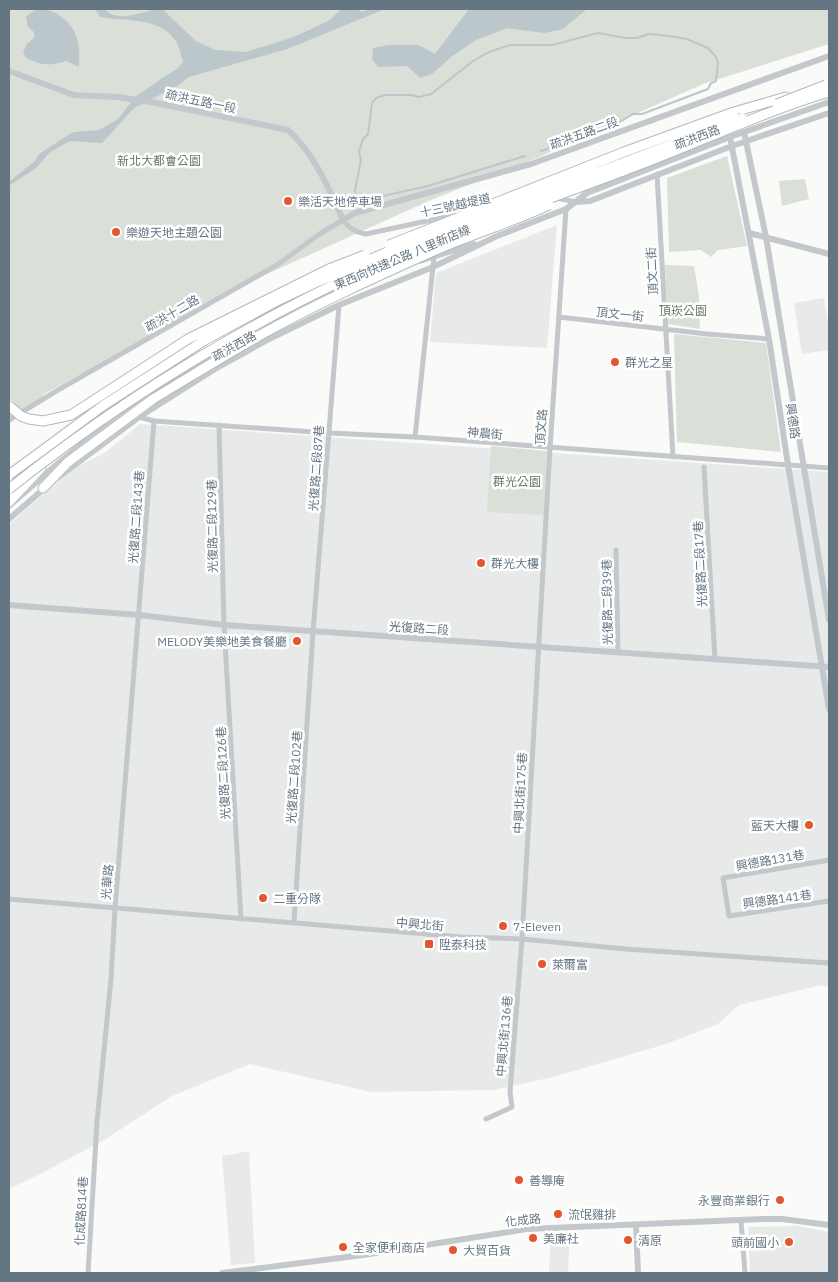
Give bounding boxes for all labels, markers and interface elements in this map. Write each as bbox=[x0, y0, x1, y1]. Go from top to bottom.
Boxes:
street label: 疏洪五路一段 bbox=[164, 86, 238, 116]
street label: 疏洪五路二段 bbox=[548, 114, 620, 152]
street label: 疏洪西路 bbox=[672, 121, 722, 153]
park label: 新北大都會公園 bbox=[117, 153, 201, 168]
street label: 十三號越堤道 bbox=[418, 190, 492, 220]
place label: 樂活天地停車場 bbox=[298, 194, 382, 209]
marker: 樂活天地停車場 bbox=[282, 195, 294, 207]
street label: 東西向快速公路 八里新店線 bbox=[331, 221, 473, 293]
place label: 樂遊天地主題公園 bbox=[126, 225, 222, 240]
marker: 樂遊天地主題公園 bbox=[110, 226, 122, 238]
street label: 頂文二街 bbox=[643, 247, 661, 295]
street label: 疏洪十二路 bbox=[142, 292, 202, 334]
park label: 頂崁公園 bbox=[659, 303, 707, 318]
street label: 頂文一街 bbox=[595, 304, 645, 324]
street label: 疏洪西路 bbox=[209, 328, 259, 364]
place label: 群光之星 bbox=[625, 355, 673, 370]
marker: 群光之星 bbox=[609, 356, 621, 368]
street label: 興德路 bbox=[783, 402, 803, 440]
street label: 頂文路 bbox=[532, 409, 550, 445]
street label: 光復路二段87巷 bbox=[306, 424, 326, 512]
street label: 神農街 bbox=[466, 424, 504, 442]
street label: 光復路二段143巷 bbox=[125, 470, 147, 564]
park label: 群光公園 bbox=[493, 474, 541, 489]
street label: 光復路二段129巷 bbox=[204, 479, 220, 573]
street label: 光復路二段17巷 bbox=[690, 520, 710, 608]
place label: 群光大樓 bbox=[491, 556, 539, 571]
marker: 群光大樓 bbox=[475, 557, 487, 569]
street label: 光復路二段39巷 bbox=[599, 559, 615, 645]
street label: 光復路二段 bbox=[389, 618, 449, 638]
place label: MELODY美樂地美食餐廳 bbox=[157, 634, 287, 649]
marker: MELODY美樂地美食餐廳 bbox=[291, 635, 303, 647]
street label: 光復路二段126巷 bbox=[213, 726, 233, 820]
street label: 光復路二段102巷 bbox=[283, 730, 305, 824]
street label: 中興北街175巷 bbox=[510, 752, 530, 834]
place label: 藍天大樓 bbox=[751, 818, 799, 833]
marker: 藍天大樓 bbox=[803, 819, 815, 831]
street label: 興德路131巷 bbox=[734, 847, 806, 873]
street label: 光華路 bbox=[98, 863, 116, 901]
street label: 興德路141巷 bbox=[741, 887, 813, 911]
place label: 二重分隊 bbox=[273, 891, 321, 906]
marker: 二重分隊 bbox=[257, 892, 269, 904]
street label: 中興北街 bbox=[395, 914, 445, 934]
place label: 7-Eleven bbox=[513, 919, 561, 934]
marker: 7-Eleven bbox=[497, 920, 509, 932]
place label: 陞泰科技 bbox=[439, 937, 487, 952]
marker: 陞泰科技 bbox=[423, 938, 435, 950]
place label: 萊爾富 bbox=[552, 957, 588, 972]
marker: 萊爾富 bbox=[536, 958, 548, 970]
street label: 中興北街136巷 bbox=[493, 995, 515, 1077]
place label: 善導庵 bbox=[529, 1173, 565, 1188]
marker: 善導庵 bbox=[513, 1174, 525, 1186]
street label: 化成路814巷 bbox=[72, 1176, 90, 1246]
place label: 永豐商業銀行 bbox=[698, 1193, 770, 1208]
marker: 永豐商業銀行 bbox=[774, 1194, 786, 1206]
place label: 流氓雞排 bbox=[568, 1207, 616, 1222]
marker: 流氓雞排 bbox=[552, 1208, 564, 1220]
street label: 化成路 bbox=[504, 1211, 542, 1229]
place label: 美廉社 bbox=[543, 1231, 579, 1246]
marker: 美廉社 bbox=[527, 1232, 539, 1244]
place label: 清原 bbox=[638, 1233, 662, 1248]
marker: 清原 bbox=[622, 1234, 634, 1246]
place label: 頭前國小 bbox=[731, 1235, 779, 1250]
marker: 頭前國小 bbox=[783, 1236, 795, 1248]
place label: 全家便利商店 bbox=[353, 1240, 425, 1255]
marker: 全家便利商店 bbox=[337, 1241, 349, 1253]
place label: 大貿百貨 bbox=[463, 1243, 511, 1258]
marker: 大貿百貨 bbox=[447, 1244, 459, 1256]

